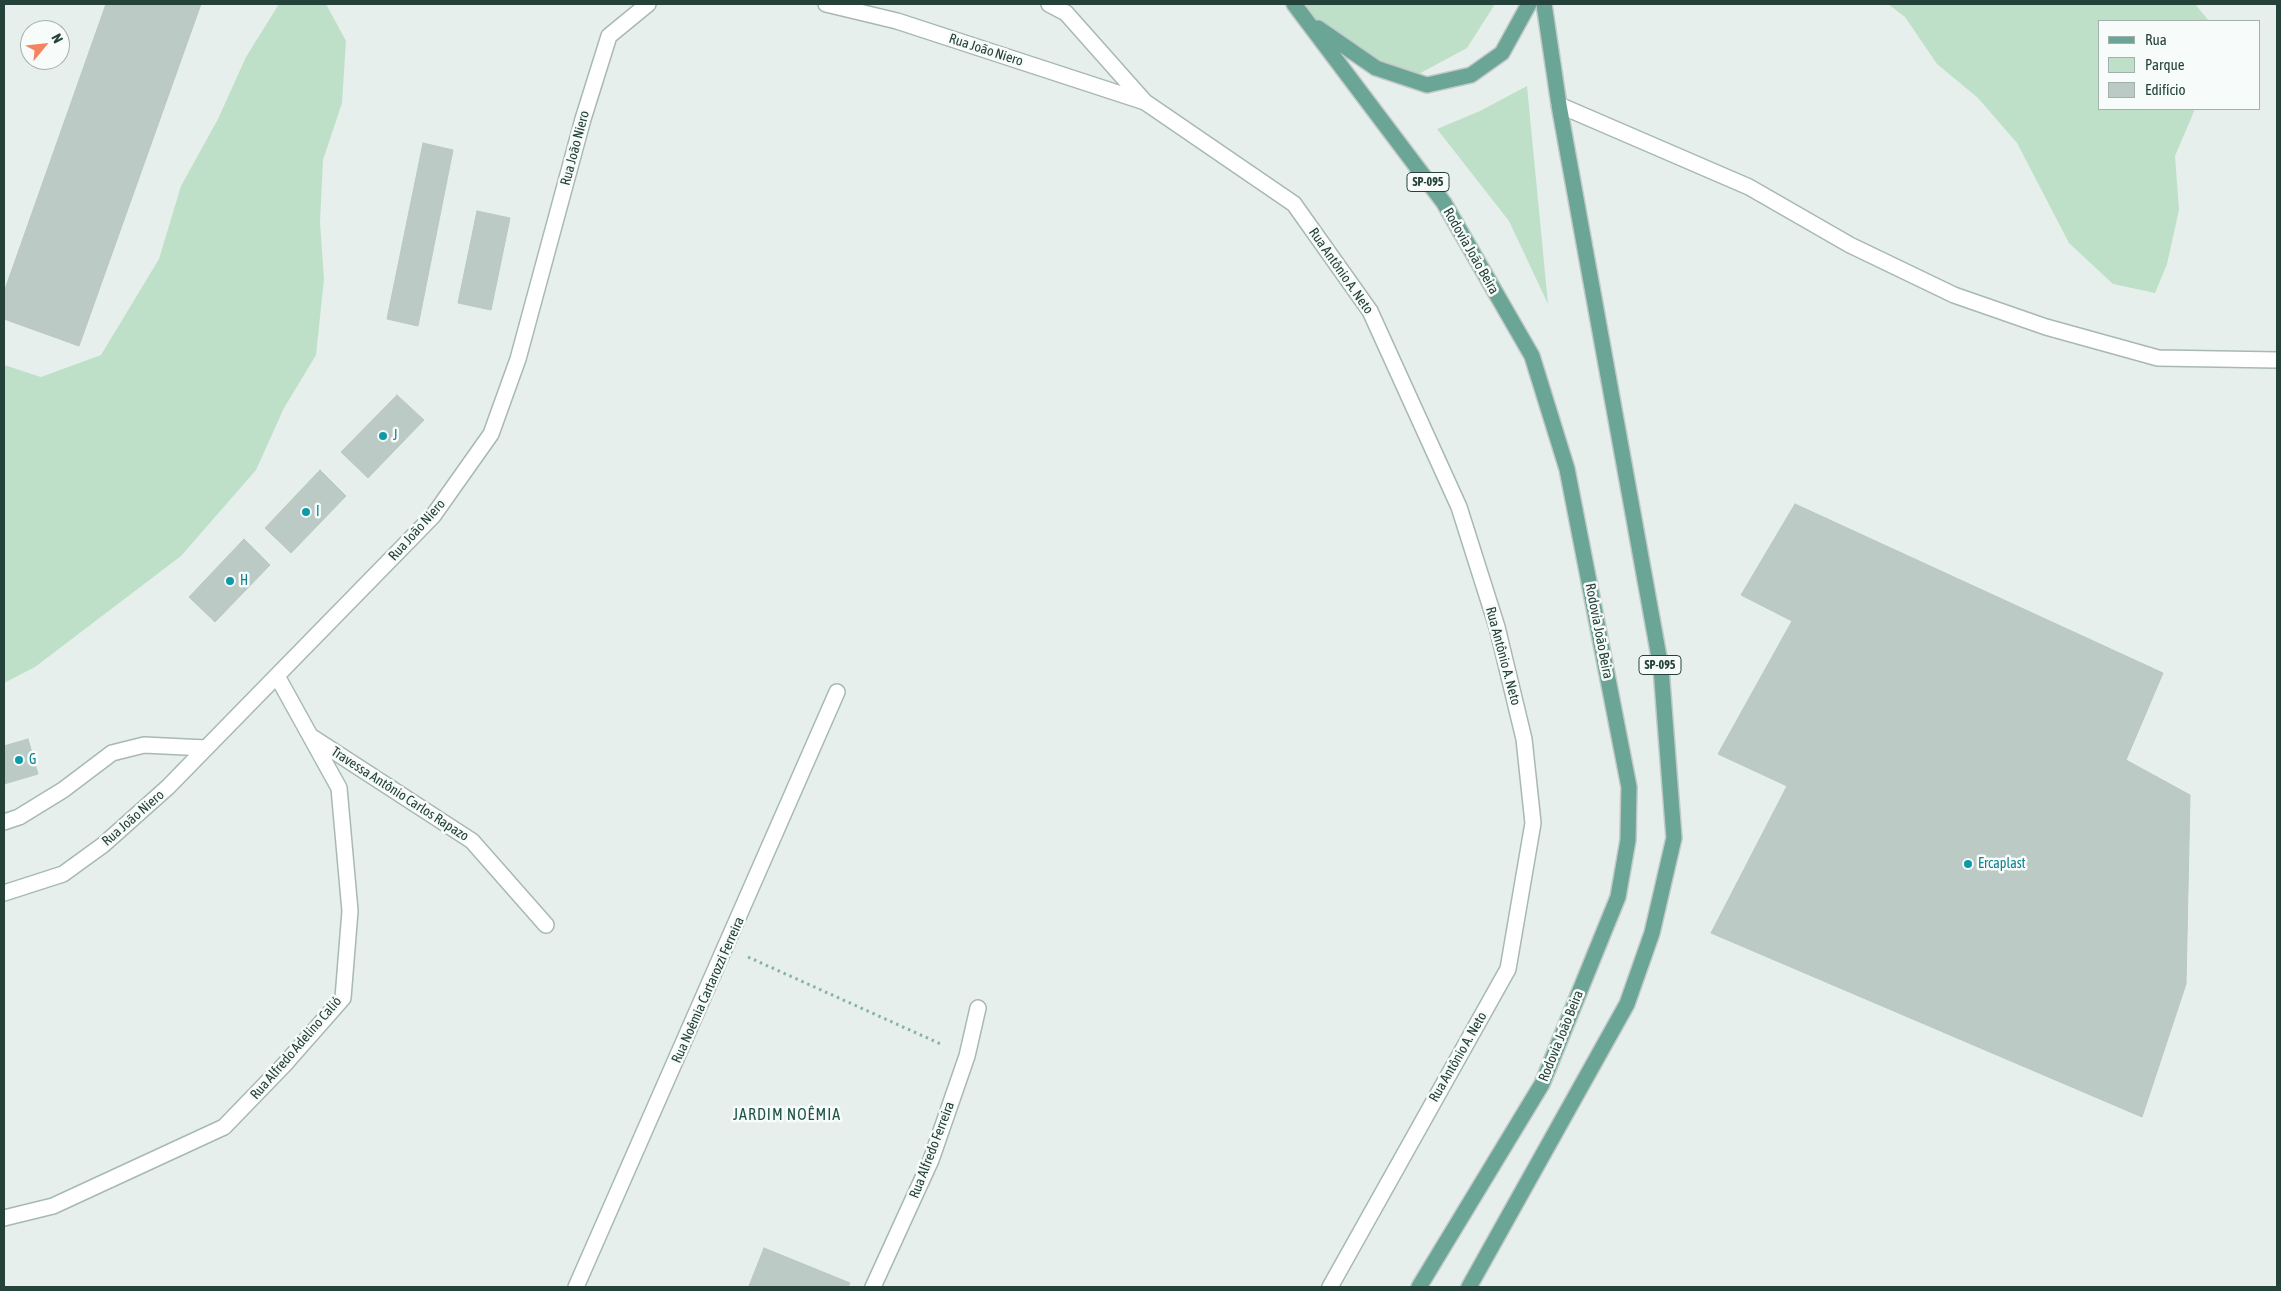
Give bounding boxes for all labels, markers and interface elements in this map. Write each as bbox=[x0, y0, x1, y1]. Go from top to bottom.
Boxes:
north arrow bbox=[20, 20, 70, 70]
legend bbox=[2098, 20, 2261, 110]
street label: Rua João Niero bbox=[947, 30, 1025, 70]
text: N bbox=[48, 31, 66, 46]
text: Rua bbox=[2145, 31, 2167, 48]
text: Parque bbox=[2145, 56, 2185, 73]
text: Edifício bbox=[2145, 81, 2186, 98]
street label: Rua João Niero bbox=[557, 109, 593, 187]
road number: SP-095 bbox=[1407, 172, 1449, 192]
street label: Rodovia João Beira bbox=[1440, 205, 1502, 297]
street label: Rua Antônio A. Neto bbox=[1305, 225, 1377, 317]
place label: J bbox=[393, 428, 397, 444]
marker: J bbox=[377, 430, 389, 442]
street label: Rua João Niero bbox=[385, 496, 449, 564]
place label: I bbox=[316, 504, 320, 520]
marker: I bbox=[300, 506, 312, 518]
place label: H bbox=[240, 573, 248, 589]
marker: H bbox=[224, 575, 236, 587]
street label: Rodovia João Beira bbox=[1582, 582, 1616, 680]
street label: Rua Antônio A. Neto bbox=[1482, 605, 1524, 707]
road number: SP-095 bbox=[1639, 656, 1681, 674]
street label: Travessa Antônio Carlos Rapazo bbox=[328, 743, 472, 845]
place label: G bbox=[29, 752, 36, 768]
marker: G bbox=[13, 754, 25, 766]
street label: Rua João Niero bbox=[99, 786, 167, 850]
place label: Ercaplast bbox=[1978, 856, 2026, 872]
marker: Ercaplast bbox=[1962, 858, 1974, 870]
street label: Rua Noêmia Cartarozzi Ferreira bbox=[668, 914, 748, 1066]
street label: Rodovia João Beira bbox=[1535, 988, 1587, 1084]
street label: Rua Alfredo Adelino Calió bbox=[247, 993, 345, 1103]
street label: Rua Antônio A. Neto bbox=[1425, 1009, 1491, 1105]
street label: Rua Alfredo Ferreira bbox=[906, 1099, 958, 1201]
district label: JARDIM NOÊMIA bbox=[731, 1105, 843, 1125]

